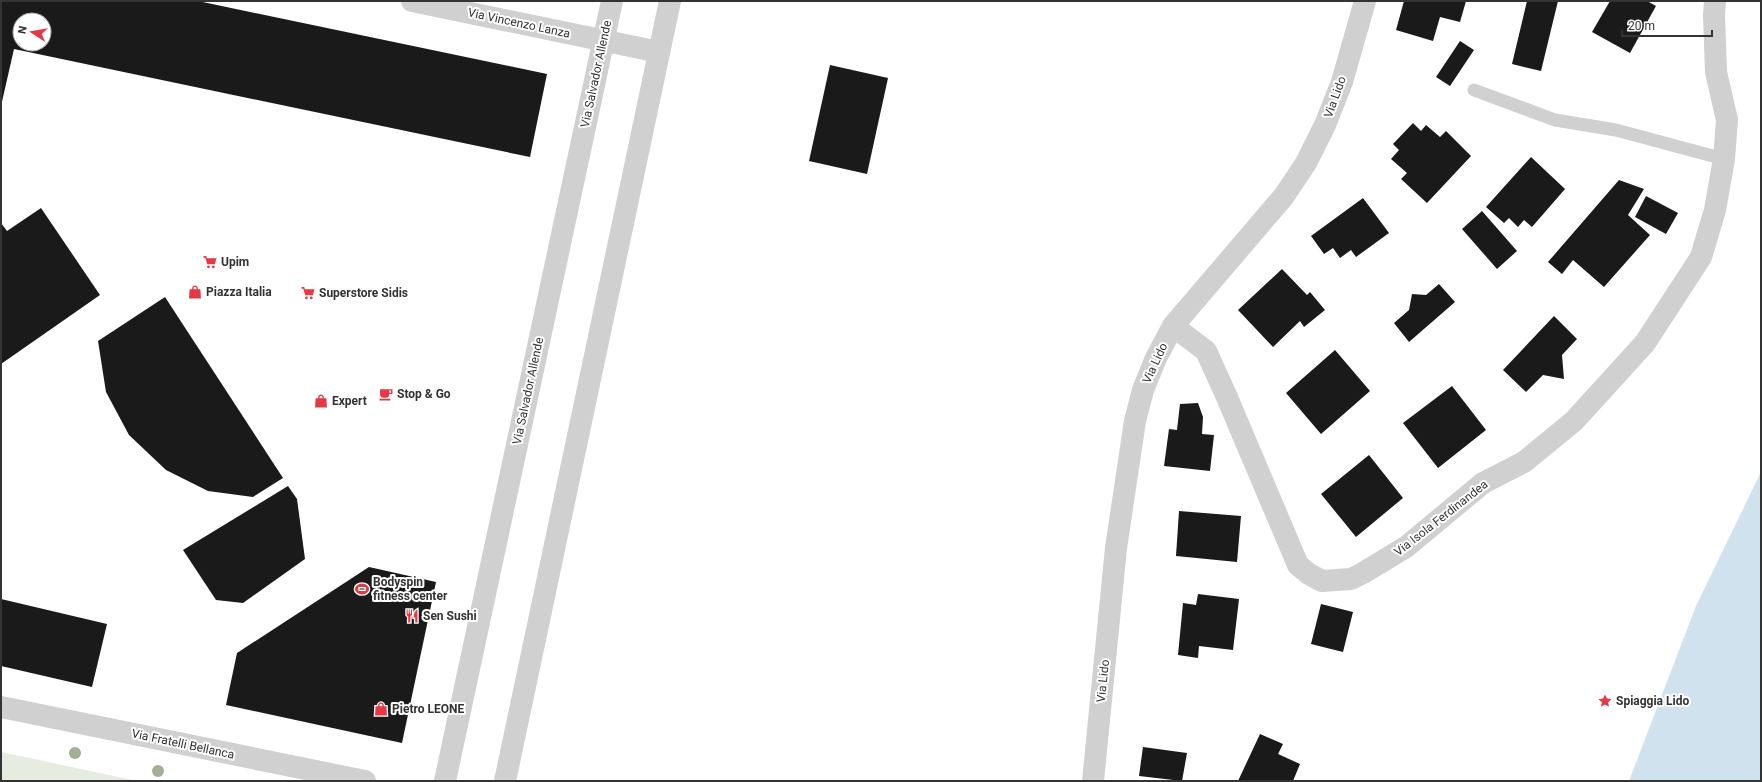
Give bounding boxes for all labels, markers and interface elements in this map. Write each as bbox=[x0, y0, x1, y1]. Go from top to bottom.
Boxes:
street label: Via Vincenzo Lanza bbox=[467, 5, 571, 41]
north arrow bbox=[12, 12, 52, 52]
scale bar bbox=[1622, 12, 1712, 38]
street label: Via Salvador Allende bbox=[578, 19, 614, 129]
text: 20 m bbox=[1628, 19, 1655, 33]
text: N bbox=[16, 25, 30, 35]
street label: Via Lido bbox=[1321, 74, 1349, 120]
supermarket icon: Upim bbox=[202, 254, 218, 270]
place label: Upim bbox=[221, 255, 249, 269]
shop icon: Piazza Italia bbox=[187, 284, 203, 300]
place label: Piazza Italia bbox=[206, 285, 272, 299]
supermarket icon: Superstore Sidis bbox=[300, 285, 316, 301]
place label: Superstore Sidis bbox=[319, 286, 408, 300]
street label: Via Salvador Allende bbox=[510, 336, 546, 446]
street label: Via Lido bbox=[1140, 340, 1171, 385]
cafe icon: Stop & Go bbox=[378, 386, 394, 402]
place label: Stop & Go bbox=[397, 387, 451, 401]
shop icon: Expert bbox=[313, 393, 329, 409]
place label: Expert bbox=[332, 394, 367, 408]
street label: Via Isola Ferdinandea bbox=[1391, 477, 1491, 559]
place label: Bodyspin fitness center bbox=[373, 575, 448, 603]
sports icon: Bodyspin fitness center bbox=[354, 581, 370, 597]
restaurant icon: Sen Sushi bbox=[404, 608, 420, 624]
place label: Sen Sushi bbox=[423, 609, 477, 623]
street label: Via Lido bbox=[1094, 659, 1112, 703]
place icon: Spiaggia Lido bbox=[1597, 693, 1613, 709]
place label: Spiaggia Lido bbox=[1616, 694, 1689, 708]
shop icon: Pietro LEONE bbox=[373, 701, 389, 717]
place label: Pietro LEONE bbox=[392, 702, 464, 716]
street label: Via Fratelli Bellanca bbox=[130, 726, 236, 762]

